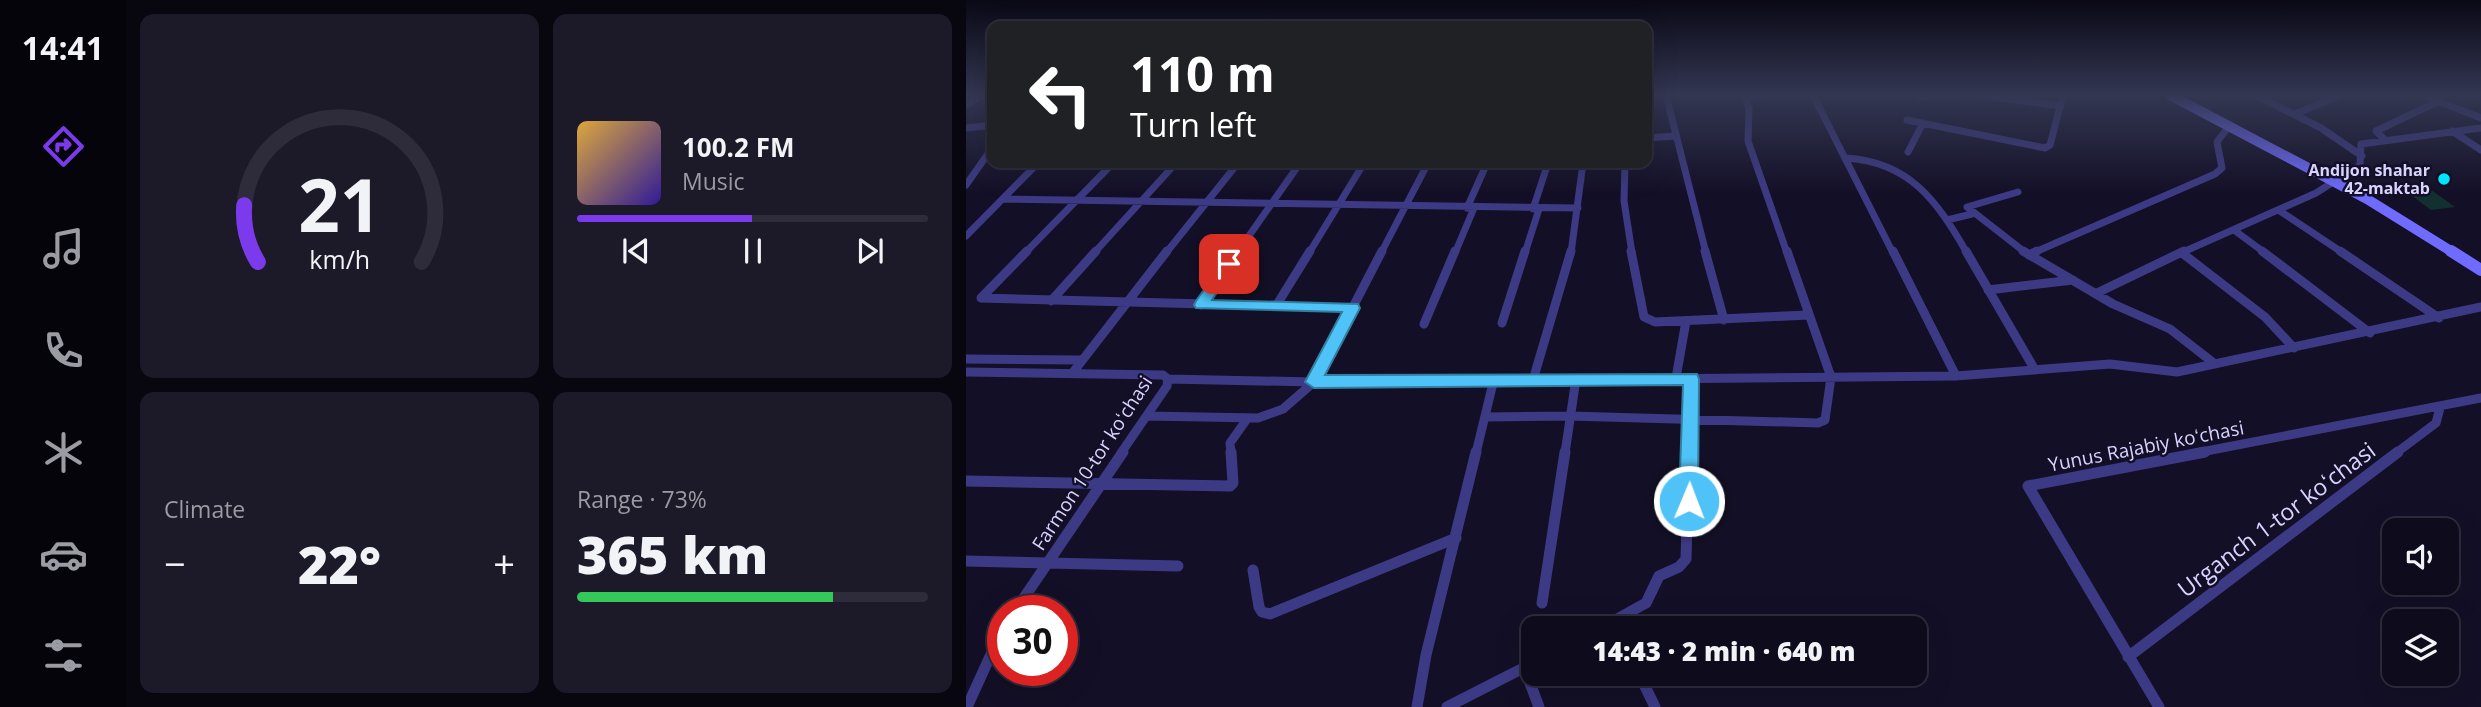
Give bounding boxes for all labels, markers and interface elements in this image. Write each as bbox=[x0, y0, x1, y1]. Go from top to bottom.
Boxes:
text: 14:41 bbox=[22, 26, 104, 69]
text: 110 m bbox=[1130, 40, 1275, 106]
icon: left bbox=[1015, 49, 1106, 140]
text: Turn left bbox=[1130, 103, 1256, 146]
icon: directions bbox=[39, 122, 88, 171]
text: 100.2 FM bbox=[682, 129, 794, 165]
text: 21 bbox=[298, 154, 381, 253]
place label: Andijon shahar 42-maktab bbox=[2308, 159, 2430, 199]
text: Music bbox=[682, 165, 745, 197]
marker: Andijon shahar 42-maktab bbox=[2436, 171, 2452, 187]
icon: music bbox=[39, 224, 88, 273]
icon: previous bbox=[617, 232, 655, 270]
icon: pause bbox=[734, 232, 772, 270]
icon: next bbox=[851, 232, 889, 270]
pin bbox=[1199, 234, 1259, 294]
text: km/h bbox=[309, 242, 370, 276]
icon: arrive bbox=[1210, 245, 1248, 283]
icon: phone bbox=[39, 326, 88, 375]
street label: Farmon 10-tor koʻchasi bbox=[1026, 371, 1158, 555]
street label: Yunus Rajabiy koʻchasi bbox=[2046, 414, 2246, 478]
icon: climate bbox=[39, 428, 88, 477]
street label: Urganch 1-tor koʻchasi bbox=[2170, 434, 2382, 604]
position arrow bbox=[1652, 464, 1726, 538]
text: Range · 73% bbox=[577, 483, 707, 515]
text: Climate bbox=[164, 493, 245, 525]
text: 365 km bbox=[577, 518, 768, 589]
map controls bbox=[2382, 518, 2459, 686]
button: sound bbox=[2382, 518, 2459, 595]
text: 22° bbox=[298, 528, 381, 599]
icon: car bbox=[39, 530, 88, 579]
text: − bbox=[164, 537, 186, 589]
text: + bbox=[493, 537, 515, 589]
speed limit sign: 30 bbox=[987, 595, 1078, 686]
button: layers bbox=[2382, 609, 2459, 686]
icon: filters bbox=[39, 631, 88, 680]
text: 14:43 · 2 min · 640 m bbox=[1593, 633, 1855, 669]

